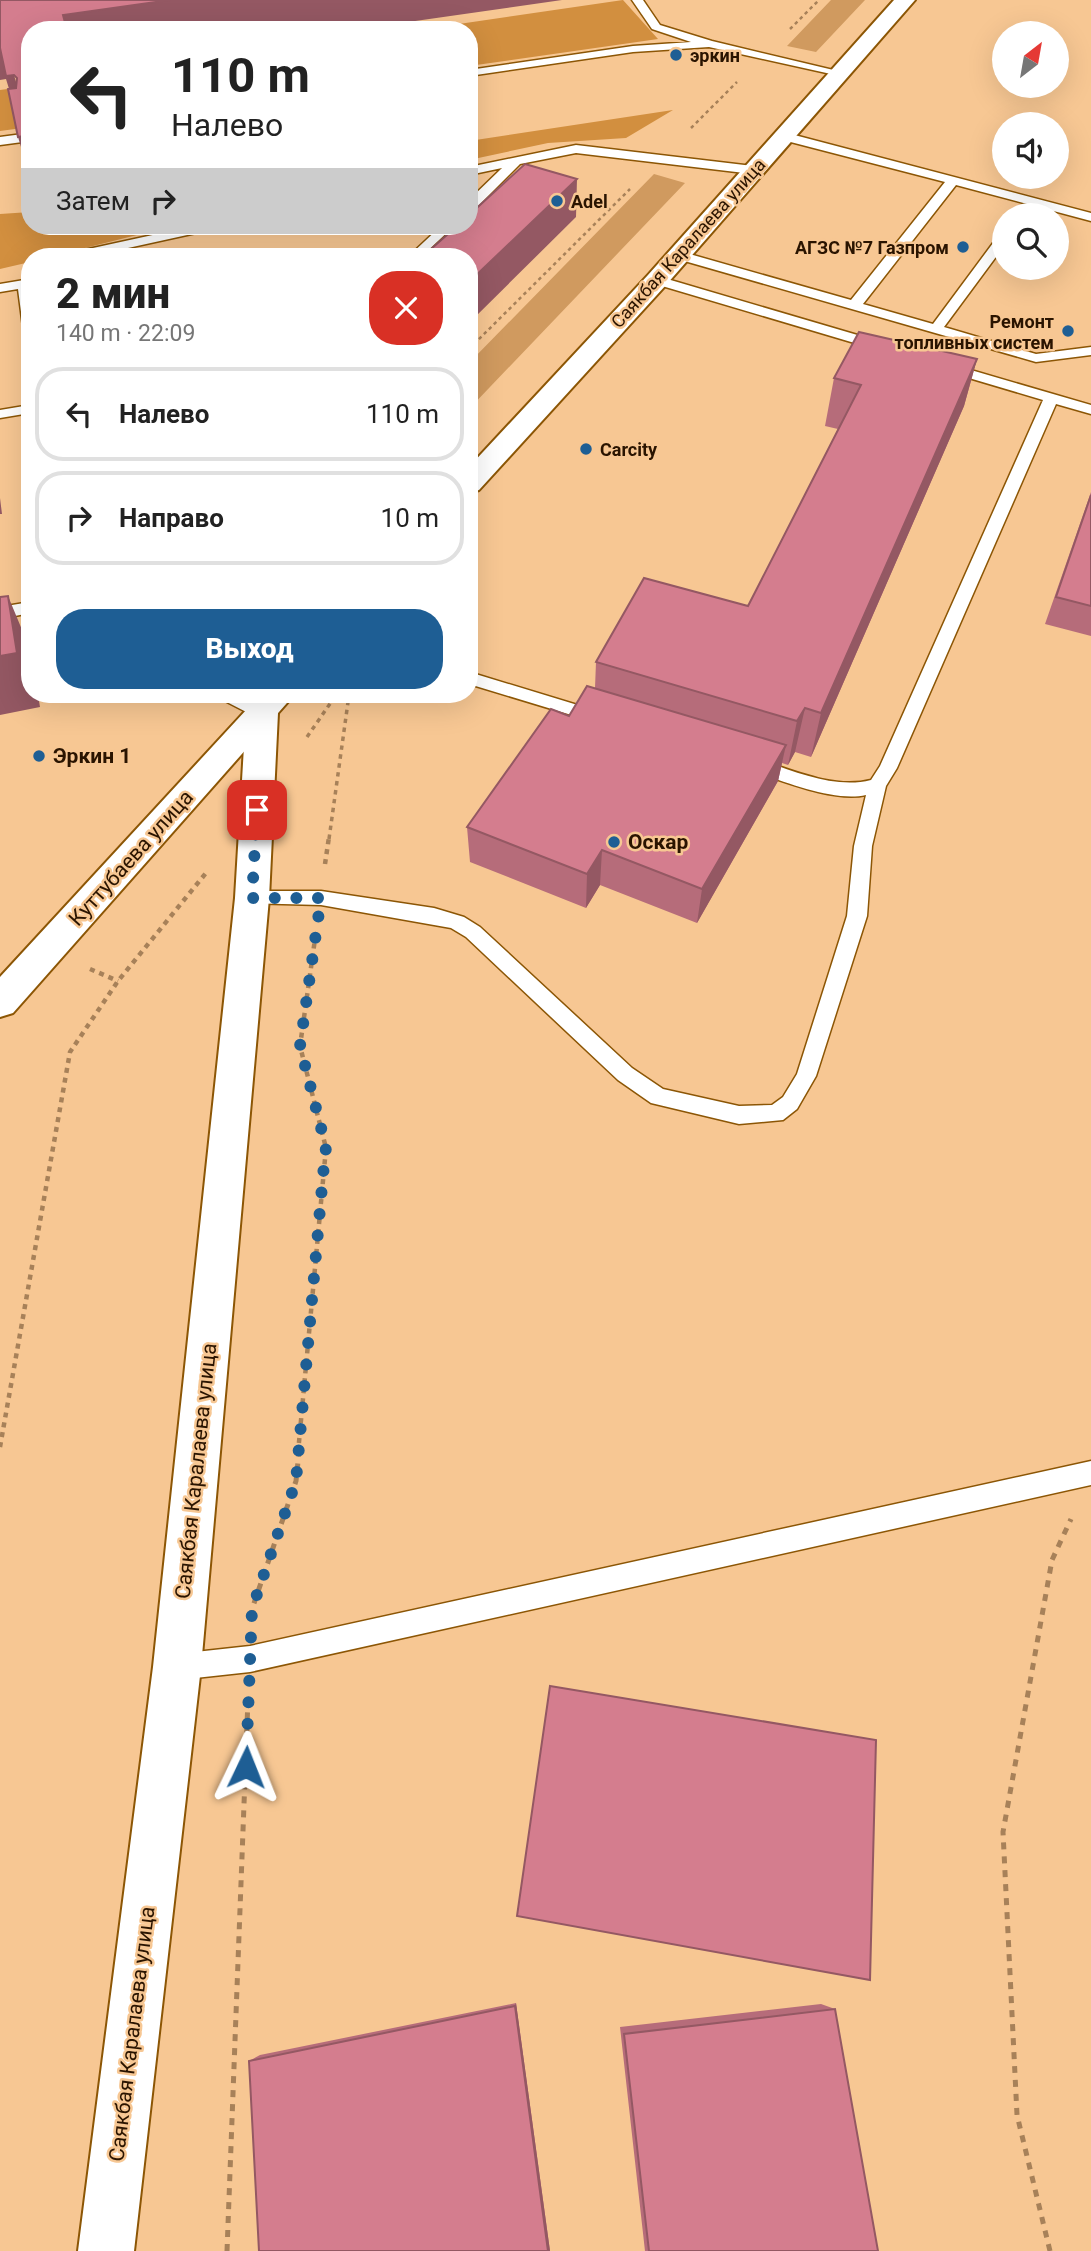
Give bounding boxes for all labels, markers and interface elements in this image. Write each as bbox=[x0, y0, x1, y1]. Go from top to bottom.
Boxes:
north arrow bbox=[992, 21, 1069, 98]
map controls bbox=[992, 21, 1069, 280]
place label: эркин bbox=[690, 45, 740, 66]
text: 110 m bbox=[171, 47, 310, 104]
marker: эркин bbox=[668, 47, 684, 63]
icon: left bbox=[56, 49, 147, 140]
text: Налево bbox=[171, 106, 283, 144]
button: sound bbox=[992, 112, 1069, 189]
street label: Саякбая Каралаева улица bbox=[607, 154, 769, 332]
icon: right bbox=[144, 182, 182, 220]
text: Затем bbox=[56, 186, 130, 216]
place label: Adel bbox=[571, 191, 608, 212]
marker: Adel bbox=[549, 193, 565, 209]
button: search bbox=[992, 203, 1069, 280]
place label: АГЗС №7 Газпром bbox=[795, 237, 949, 258]
marker: АГЗС №7 Газпром bbox=[955, 239, 971, 255]
text: 2 мин bbox=[56, 269, 170, 318]
button: close bbox=[369, 271, 443, 345]
place label: Ремонт топливных систем bbox=[895, 311, 1054, 353]
text: 140 m · 22:09 bbox=[56, 320, 195, 347]
marker: Ремонт топливных систем bbox=[1060, 323, 1076, 339]
icon: left bbox=[60, 395, 98, 433]
text: Налево bbox=[119, 399, 209, 429]
text: 110 m bbox=[366, 399, 439, 429]
place label: Carcity bbox=[600, 439, 658, 460]
marker: Carcity bbox=[578, 441, 594, 457]
icon: right bbox=[60, 499, 98, 537]
text: Направо bbox=[119, 503, 224, 533]
text: 10 m bbox=[381, 503, 439, 533]
button: Выход bbox=[56, 609, 443, 689]
place label: Эркин 1 bbox=[53, 744, 131, 768]
marker: Эркин 1 bbox=[31, 748, 47, 764]
pin bbox=[227, 780, 287, 840]
street label: Куттубаева улица bbox=[64, 785, 198, 931]
icon: arrive bbox=[238, 791, 276, 829]
place label: Оскар bbox=[628, 830, 688, 854]
marker: Оскар bbox=[606, 834, 622, 850]
street label: Саякбая Каралаева улица bbox=[171, 1342, 221, 1600]
position arrow bbox=[209, 1730, 283, 1804]
street label: Саякбая Каралаева улица bbox=[104, 1905, 160, 2163]

